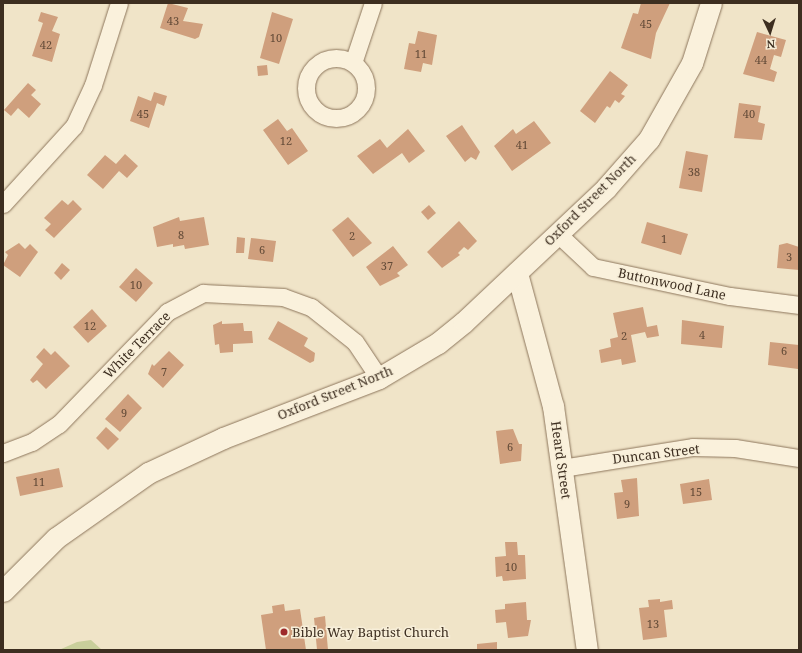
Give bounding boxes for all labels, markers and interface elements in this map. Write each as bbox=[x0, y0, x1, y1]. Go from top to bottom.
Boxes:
north arrow bbox=[750, 12, 790, 52]
house number: 43 bbox=[167, 14, 179, 28]
house number: 45 bbox=[640, 17, 652, 31]
house number: 10 bbox=[270, 31, 282, 45]
text: N bbox=[766, 37, 776, 52]
house number: 42 bbox=[40, 38, 52, 52]
house number: 11 bbox=[415, 47, 427, 61]
house number: 44 bbox=[755, 53, 767, 67]
house number: 45 bbox=[137, 107, 149, 121]
house number: 40 bbox=[743, 107, 755, 121]
house number: 12 bbox=[280, 134, 292, 148]
house number: 41 bbox=[516, 138, 528, 152]
street label: Oxford Street North bbox=[541, 151, 639, 249]
house number: 38 bbox=[688, 165, 700, 179]
house number: 8 bbox=[178, 228, 184, 242]
house number: 2 bbox=[349, 229, 355, 243]
house number: 1 bbox=[661, 232, 667, 246]
house number: 6 bbox=[259, 243, 265, 257]
house number: 3 bbox=[786, 250, 792, 264]
house number: 37 bbox=[381, 259, 393, 273]
street label: Buttonwood Lane bbox=[617, 265, 727, 303]
house number: 10 bbox=[130, 278, 142, 292]
street label: White Terrace bbox=[100, 308, 174, 382]
house number: 12 bbox=[84, 319, 96, 333]
house number: 4 bbox=[699, 328, 705, 342]
house number: 2 bbox=[621, 329, 627, 343]
house number: 6 bbox=[781, 344, 787, 358]
street label: Oxford Street North bbox=[275, 363, 395, 423]
house number: 7 bbox=[161, 365, 167, 379]
house number: 9 bbox=[121, 406, 127, 420]
street label: Heard Street bbox=[548, 420, 574, 500]
house number: 6 bbox=[507, 440, 513, 454]
street label: Duncan Street bbox=[611, 441, 701, 467]
house number: 11 bbox=[33, 475, 45, 489]
house number: 15 bbox=[690, 485, 702, 499]
house number: 9 bbox=[624, 497, 630, 511]
house number: 10 bbox=[505, 560, 517, 574]
house number: 13 bbox=[647, 617, 659, 631]
place label: Bible Way Baptist Church bbox=[292, 624, 449, 640]
marker: Bible Way Baptist Church bbox=[279, 627, 289, 637]

